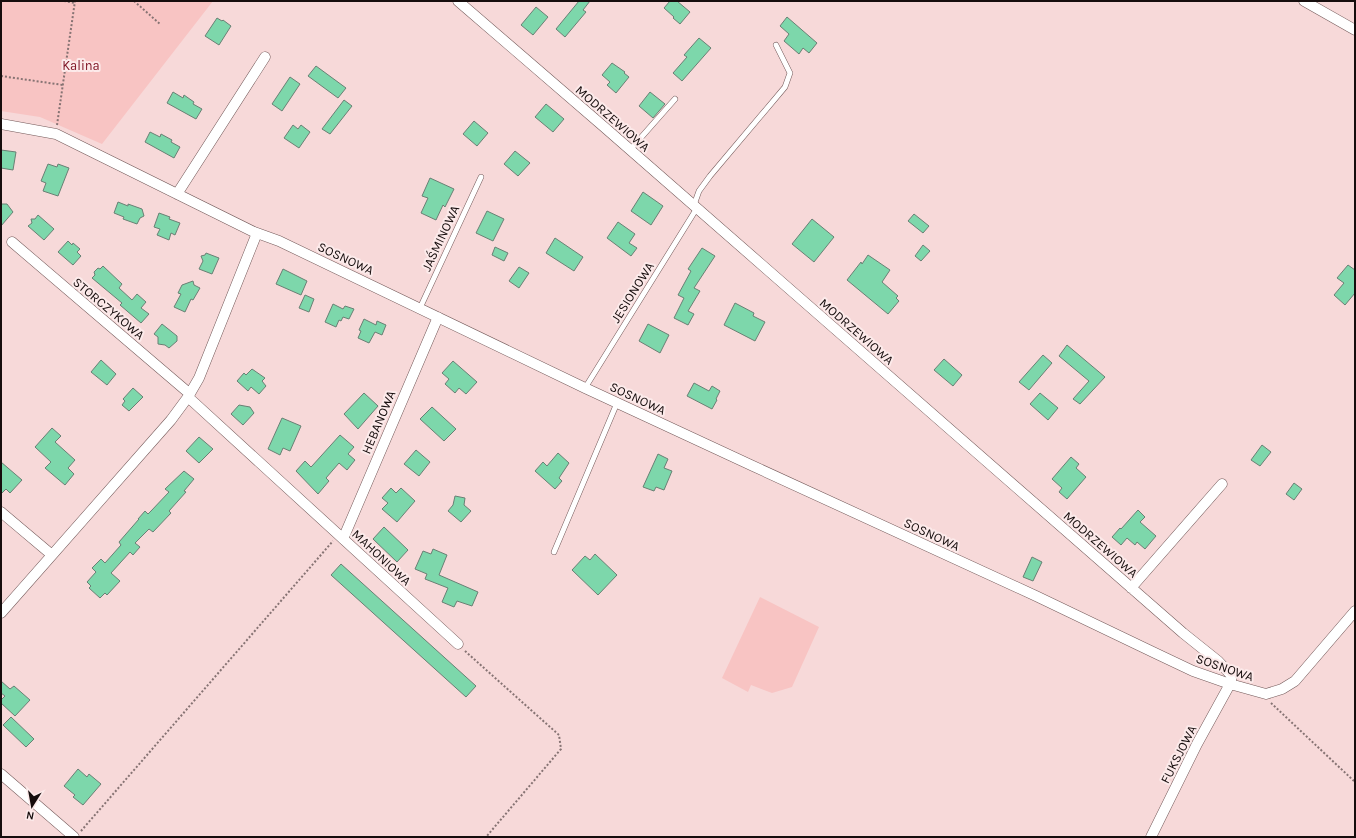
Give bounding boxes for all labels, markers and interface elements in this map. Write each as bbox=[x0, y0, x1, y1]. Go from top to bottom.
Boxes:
park label: Kalina bbox=[62, 58, 100, 73]
street label: MODRZEWIOWA bbox=[573, 82, 653, 155]
street label: JAŚMINOWA bbox=[418, 202, 463, 274]
street label: SOSNOWA bbox=[315, 239, 377, 278]
street label: JESIONOWA bbox=[608, 259, 657, 325]
street label: STORCZYKOWA bbox=[70, 274, 148, 343]
street label: MODRZEWIOWA bbox=[817, 295, 897, 368]
street label: SOSNOWA bbox=[607, 379, 669, 418]
street label: HEBANOWA bbox=[358, 388, 399, 456]
street label: MODRZEWIOWA bbox=[1061, 508, 1141, 581]
street label: SOSNOWA bbox=[901, 515, 963, 554]
street label: MAHONIOWA bbox=[349, 526, 415, 589]
street label: SOSNOWA bbox=[1194, 651, 1256, 685]
street label: FUKSJOWA bbox=[1157, 722, 1200, 786]
north arrow bbox=[12, 786, 52, 826]
text: N bbox=[25, 808, 35, 822]

